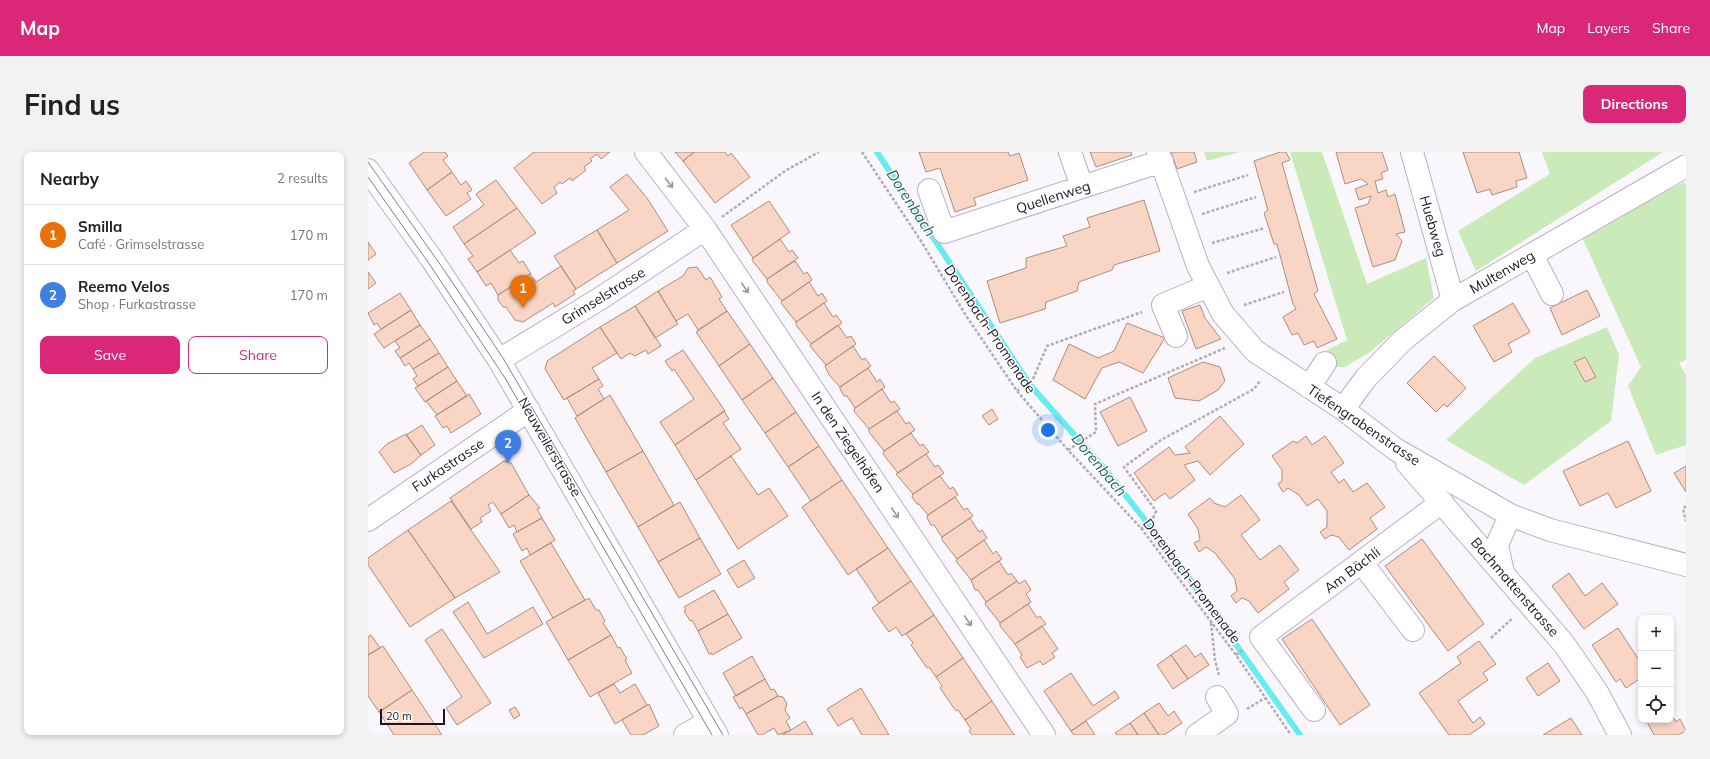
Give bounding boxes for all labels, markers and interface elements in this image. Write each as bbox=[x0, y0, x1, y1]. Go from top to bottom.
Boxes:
text: Map bbox=[20, 16, 60, 40]
text: Map bbox=[1536, 19, 1565, 37]
text: Layers bbox=[1587, 19, 1630, 37]
text: Share bbox=[1652, 19, 1690, 37]
button: Directions bbox=[1583, 85, 1686, 123]
text: Find us bbox=[24, 87, 120, 122]
water label: Dorenbach bbox=[883, 166, 940, 240]
text: Nearby bbox=[40, 168, 99, 189]
text: 2 results bbox=[277, 170, 328, 186]
one-way arrow bbox=[665, 177, 674, 188]
street label: Quellenweg bbox=[1014, 177, 1092, 217]
street label: Huebweg bbox=[1416, 193, 1450, 259]
text: Smilla bbox=[78, 217, 122, 236]
text: 1 bbox=[49, 227, 57, 243]
text: 170 m bbox=[290, 227, 328, 243]
text: Café · Grimselstrasse bbox=[78, 236, 204, 252]
street label: Multenweg bbox=[1466, 246, 1538, 298]
street label: Dorenbach-Promenade bbox=[940, 261, 1040, 397]
street label: Grimselstrasse bbox=[558, 263, 648, 329]
pin: 1 bbox=[510, 275, 536, 308]
text: Reemo Velos bbox=[78, 277, 170, 296]
one-way arrow bbox=[741, 283, 749, 294]
text: 2 bbox=[49, 287, 57, 303]
text: 170 m bbox=[290, 287, 328, 303]
text: Shop · Furkastrasse bbox=[78, 296, 196, 312]
button: Save bbox=[40, 336, 180, 374]
button: Share bbox=[188, 336, 328, 374]
street label: Tiefengrabenstrasse bbox=[1304, 380, 1424, 470]
street label: In den Ziegelhöfen bbox=[807, 388, 889, 496]
street label: Neuweilerstrasse bbox=[514, 394, 586, 500]
your location bbox=[1038, 420, 1058, 440]
water label: Dorenbach bbox=[1068, 429, 1131, 500]
pin: 2 bbox=[495, 430, 521, 463]
street label: Furkastrasse bbox=[409, 434, 487, 496]
one-way arrow bbox=[891, 507, 899, 518]
street label: Dorenbach-Promenade bbox=[1139, 515, 1245, 647]
street label: Bachmattenstrasse bbox=[1467, 534, 1563, 640]
street label: Am Bächli bbox=[1320, 543, 1384, 597]
one-way arrow bbox=[964, 615, 972, 626]
map controls bbox=[1638, 615, 1674, 723]
button: + bbox=[1638, 615, 1674, 651]
button: − bbox=[1638, 651, 1674, 687]
button: locate bbox=[1638, 687, 1674, 723]
scale bar bbox=[380, 707, 445, 726]
text: 20 m bbox=[386, 709, 412, 723]

